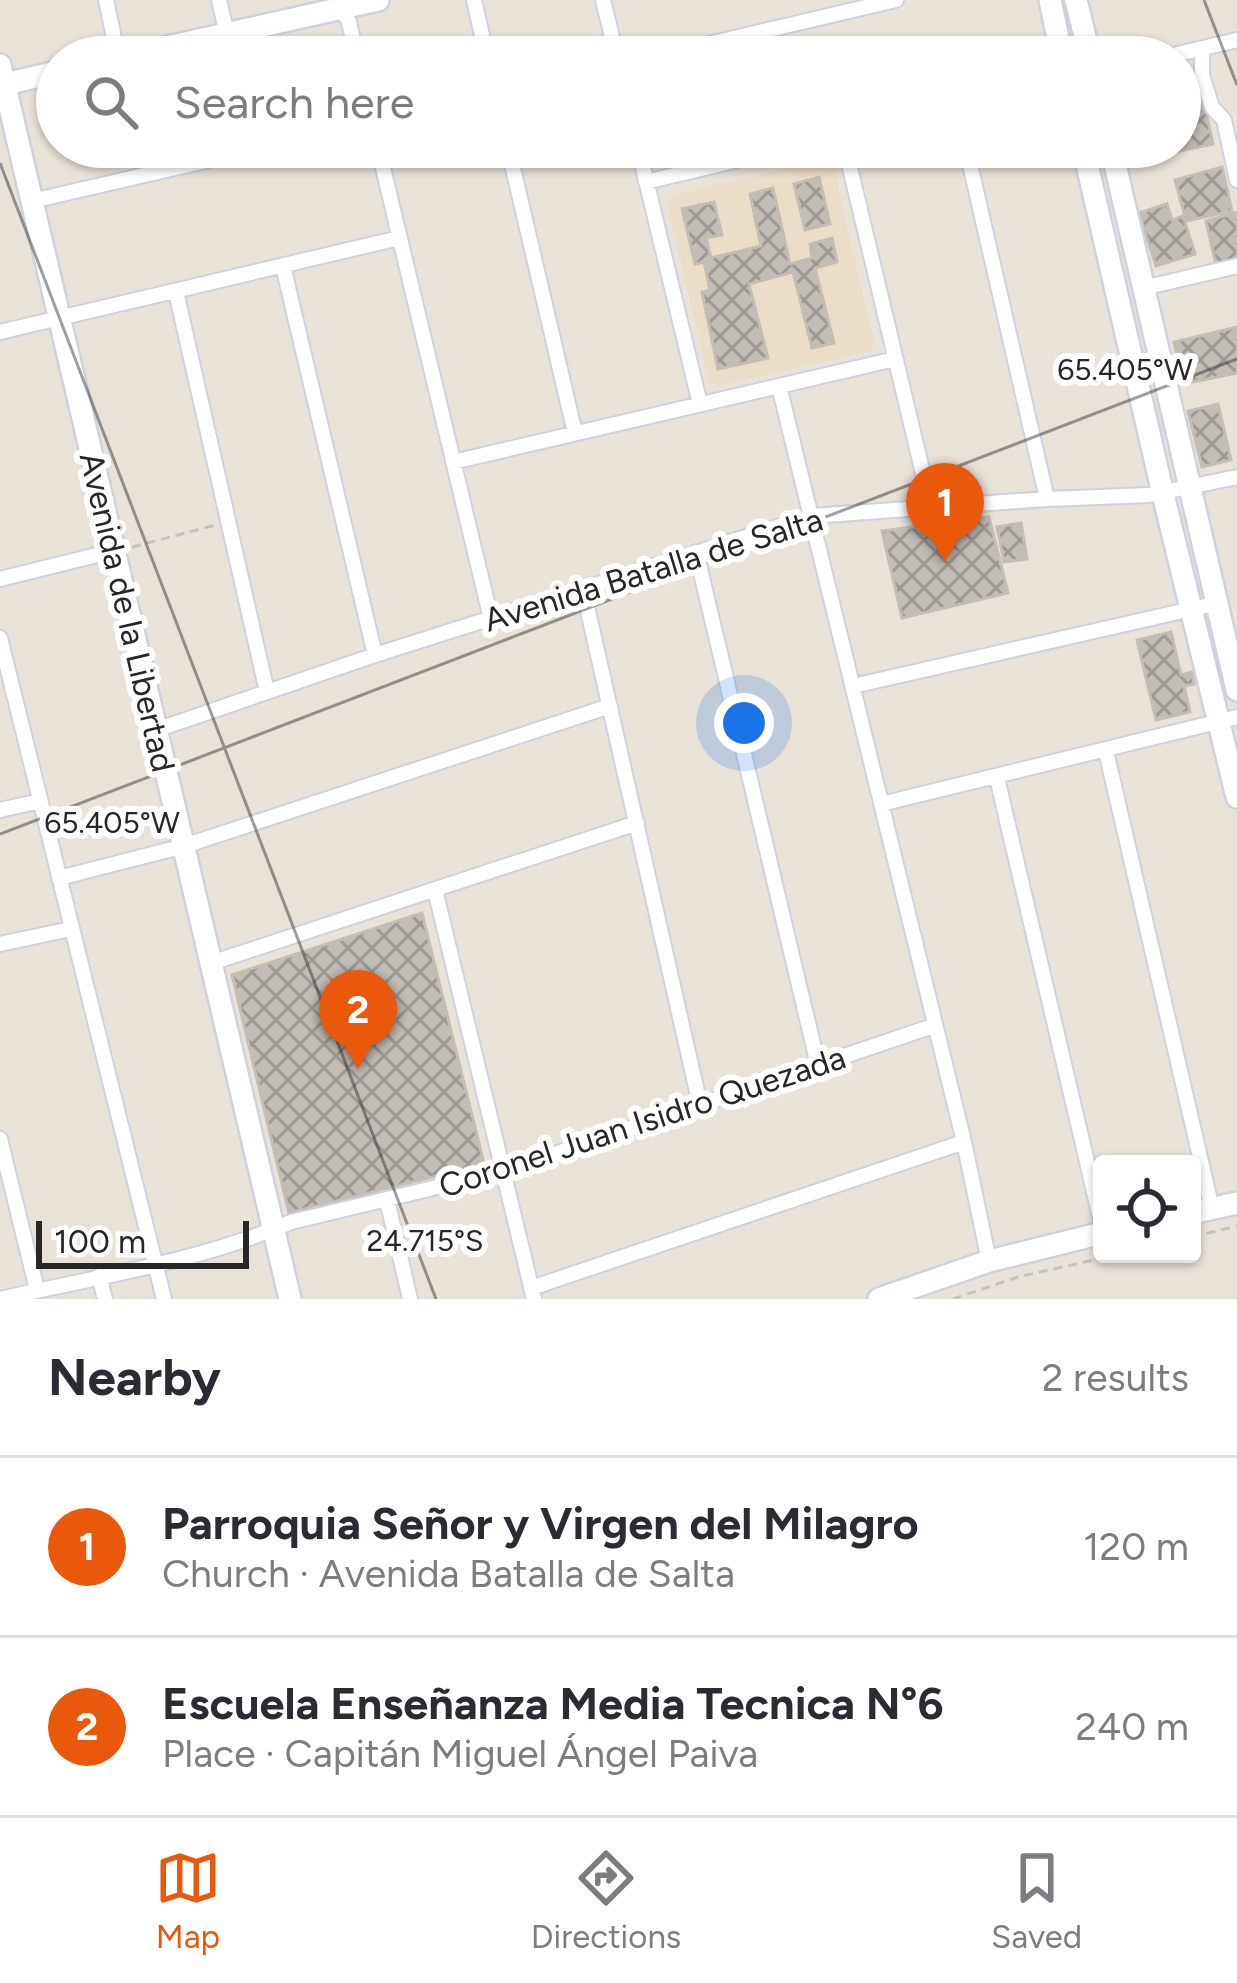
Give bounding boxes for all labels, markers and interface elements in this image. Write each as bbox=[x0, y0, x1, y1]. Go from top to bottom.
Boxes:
search box bbox=[36, 36, 1201, 168]
icon: search bbox=[78, 69, 144, 135]
text: Search here bbox=[174, 75, 414, 129]
text: 65.405°W bbox=[1057, 351, 1193, 388]
street label: Avenida de la Libertad bbox=[72, 449, 183, 776]
pin: 1 bbox=[906, 463, 984, 562]
street label: Avenida Batalla de Salta bbox=[479, 499, 827, 640]
your location bbox=[714, 693, 774, 753]
text: 65.405°W bbox=[44, 804, 180, 841]
pin: 2 bbox=[319, 970, 397, 1069]
street label: Coronel Juan Isidro Quezada bbox=[434, 1037, 850, 1206]
map controls bbox=[1093, 1155, 1201, 1263]
button: locate bbox=[1093, 1155, 1201, 1263]
scale bar bbox=[36, 1215, 249, 1268]
text: 100 m bbox=[54, 1222, 146, 1261]
text: 24.715°S bbox=[367, 1222, 483, 1259]
text: Nearby bbox=[48, 1347, 221, 1408]
text: 2 results bbox=[1042, 1354, 1189, 1401]
text: Parroquia Señor y Virgen del Milagro bbox=[162, 1496, 919, 1550]
text: 1 bbox=[79, 1523, 95, 1570]
text: 120 m bbox=[1083, 1523, 1189, 1570]
text: Church · Avenida Batalla de Salta bbox=[162, 1550, 735, 1597]
text: Escuela Enseñanza Media Tecnica N°6 bbox=[162, 1676, 944, 1730]
text: 2 bbox=[76, 1703, 98, 1750]
text: 240 m bbox=[1075, 1703, 1189, 1750]
text: Place · Capitán Miguel Ángel Paiva bbox=[162, 1730, 758, 1777]
tab: Map bbox=[155, 1845, 221, 1956]
tab: Directions bbox=[531, 1845, 681, 1956]
tab: Saved bbox=[991, 1845, 1082, 1956]

